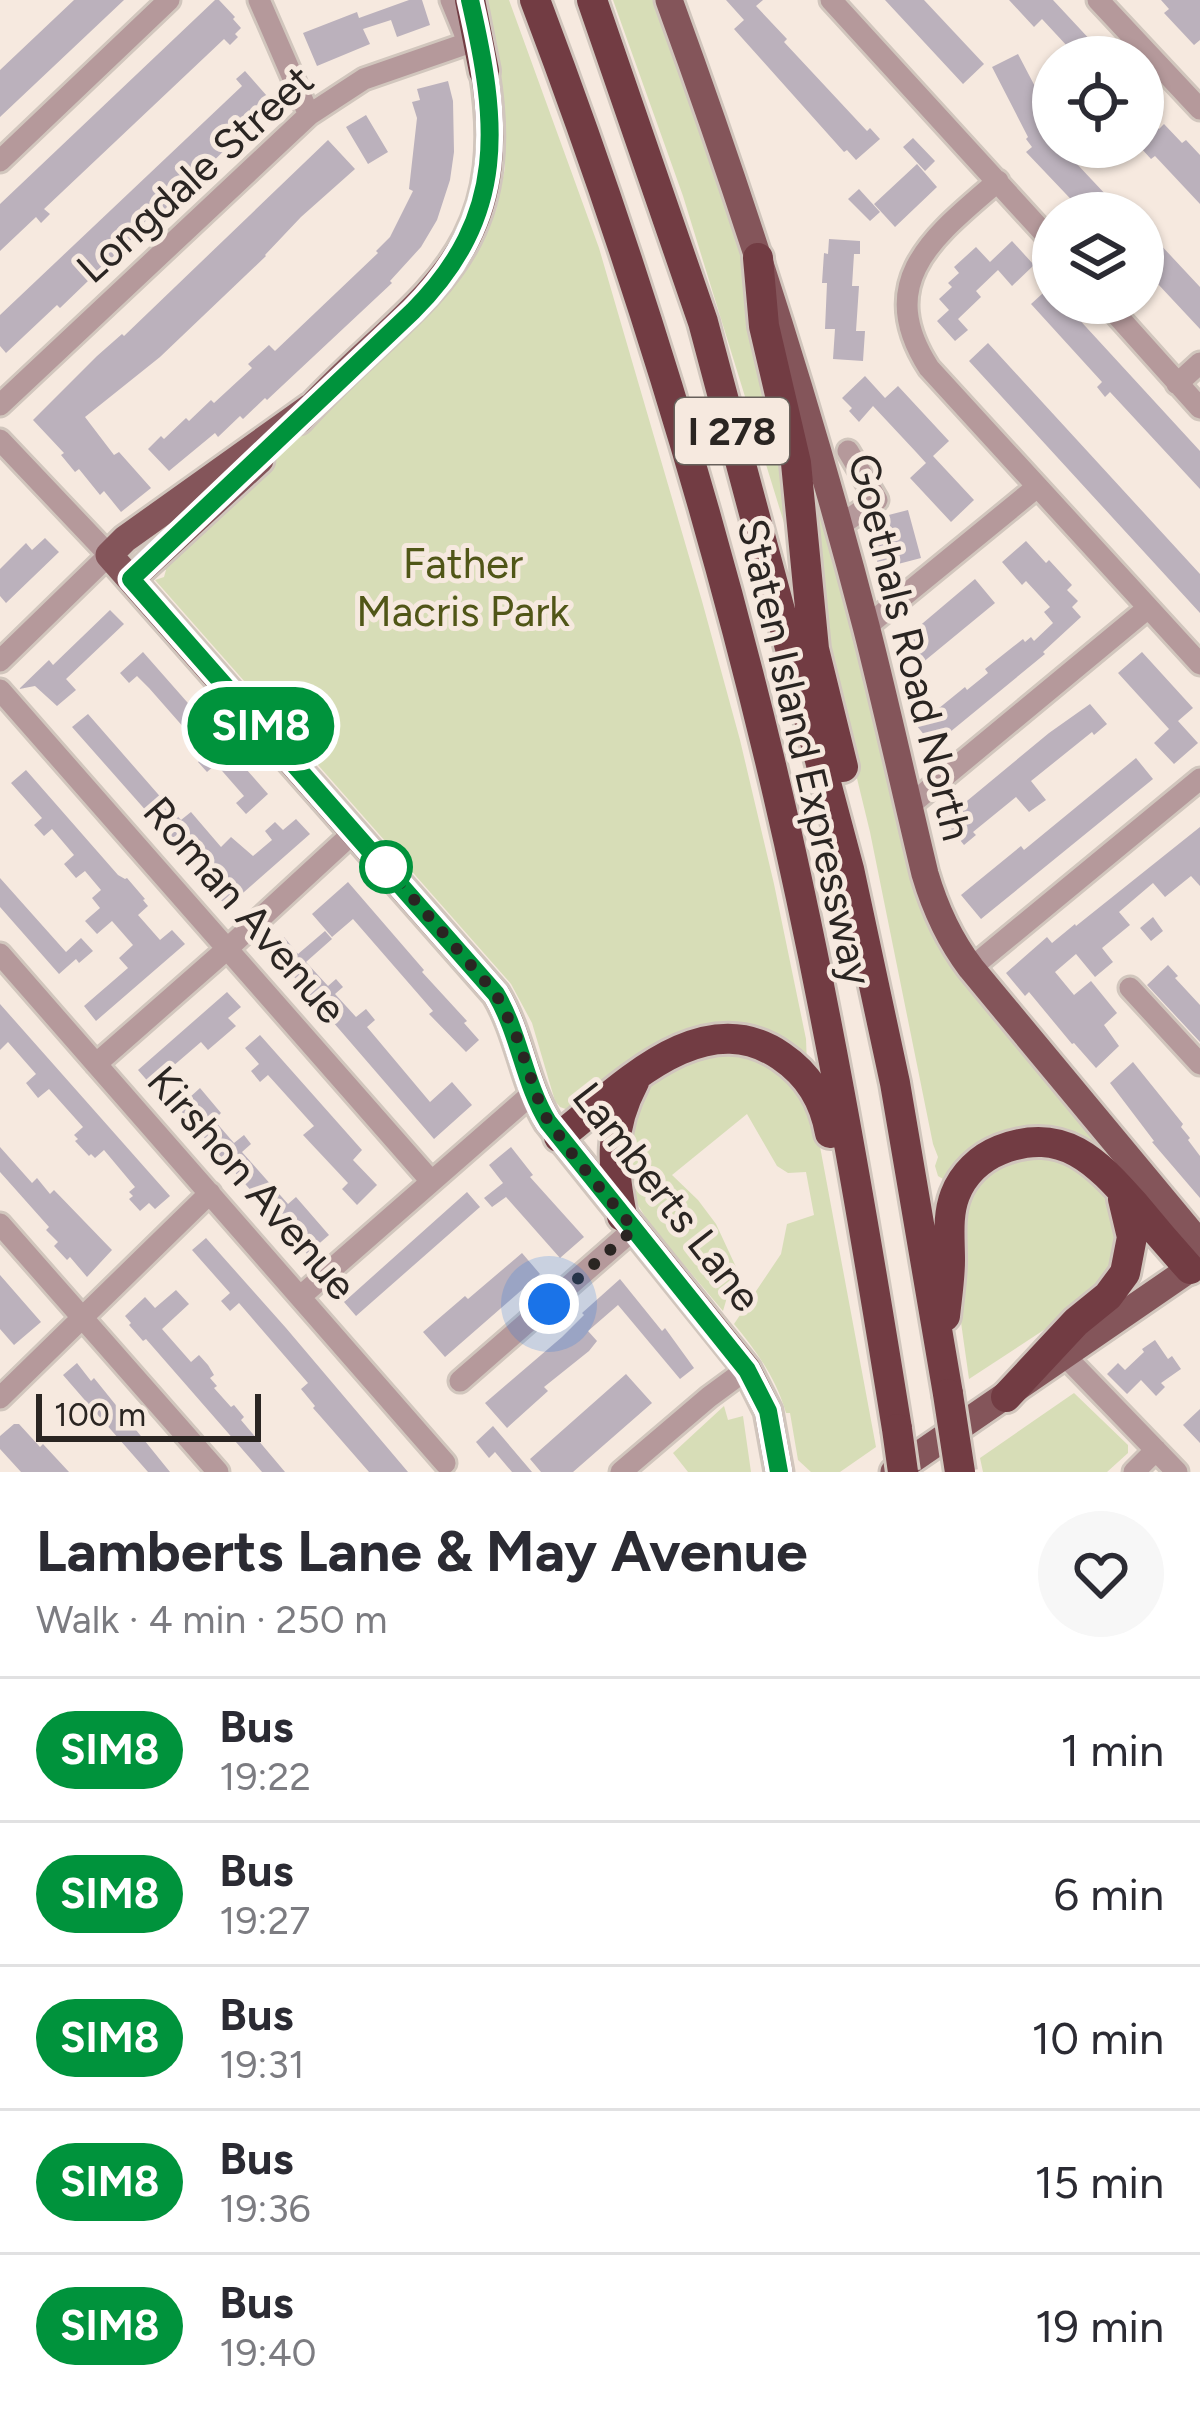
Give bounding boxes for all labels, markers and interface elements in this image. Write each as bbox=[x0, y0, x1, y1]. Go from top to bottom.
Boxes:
map controls bbox=[1032, 36, 1164, 324]
button: locate bbox=[1032, 36, 1164, 168]
street label: Longdale Street bbox=[66, 55, 324, 293]
button: layers bbox=[1032, 192, 1164, 324]
road number: I 278 bbox=[675, 398, 789, 464]
street label: Goethals Road North bbox=[837, 448, 983, 846]
street label: Staten Island Expressway bbox=[726, 514, 884, 990]
park label: Father Macris Park bbox=[356, 538, 570, 637]
line badge: SIM8 bbox=[177, 687, 345, 765]
text: SIM8 bbox=[211, 700, 311, 751]
street label: Roman Avenue bbox=[133, 786, 357, 1034]
unlabelled marker bbox=[361, 842, 411, 892]
street label: Kirshon Avenue bbox=[137, 1056, 367, 1310]
street label: Lamberts Lane bbox=[562, 1072, 772, 1322]
your location bbox=[519, 1274, 579, 1334]
scale bar bbox=[36, 1388, 261, 1441]
text: 100 m bbox=[54, 1395, 146, 1434]
button: heart bbox=[1038, 1511, 1164, 1637]
text: Lamberts Lane & May Avenue bbox=[36, 1517, 808, 1585]
text: Walk · 4 min · 250 m bbox=[36, 1596, 387, 1643]
text: Bus bbox=[219, 1699, 293, 1753]
text: 1 min bbox=[1060, 1723, 1164, 1777]
text: SIM8 bbox=[60, 1724, 159, 1775]
text: 19:22 bbox=[219, 1753, 311, 1800]
text: Bus bbox=[219, 1843, 293, 1897]
text: 6 min bbox=[1054, 1867, 1164, 1921]
text: SIM8 bbox=[60, 1868, 159, 1919]
text: 19:27 bbox=[219, 1897, 310, 1944]
text: Bus bbox=[219, 1987, 293, 2041]
text: 10 min bbox=[1032, 2011, 1164, 2065]
text: SIM8 bbox=[60, 2012, 159, 2063]
text: 19:31 bbox=[219, 2041, 305, 2088]
text: Bus bbox=[219, 2131, 293, 2185]
text: 15 min bbox=[1035, 2155, 1164, 2209]
text: SIM8 bbox=[60, 2156, 159, 2207]
text: 19:36 bbox=[219, 2185, 311, 2232]
text: Bus bbox=[219, 2275, 293, 2329]
text: 19 min bbox=[1035, 2299, 1164, 2353]
text: SIM8 bbox=[60, 2300, 159, 2351]
text: 19:40 bbox=[219, 2329, 317, 2376]

